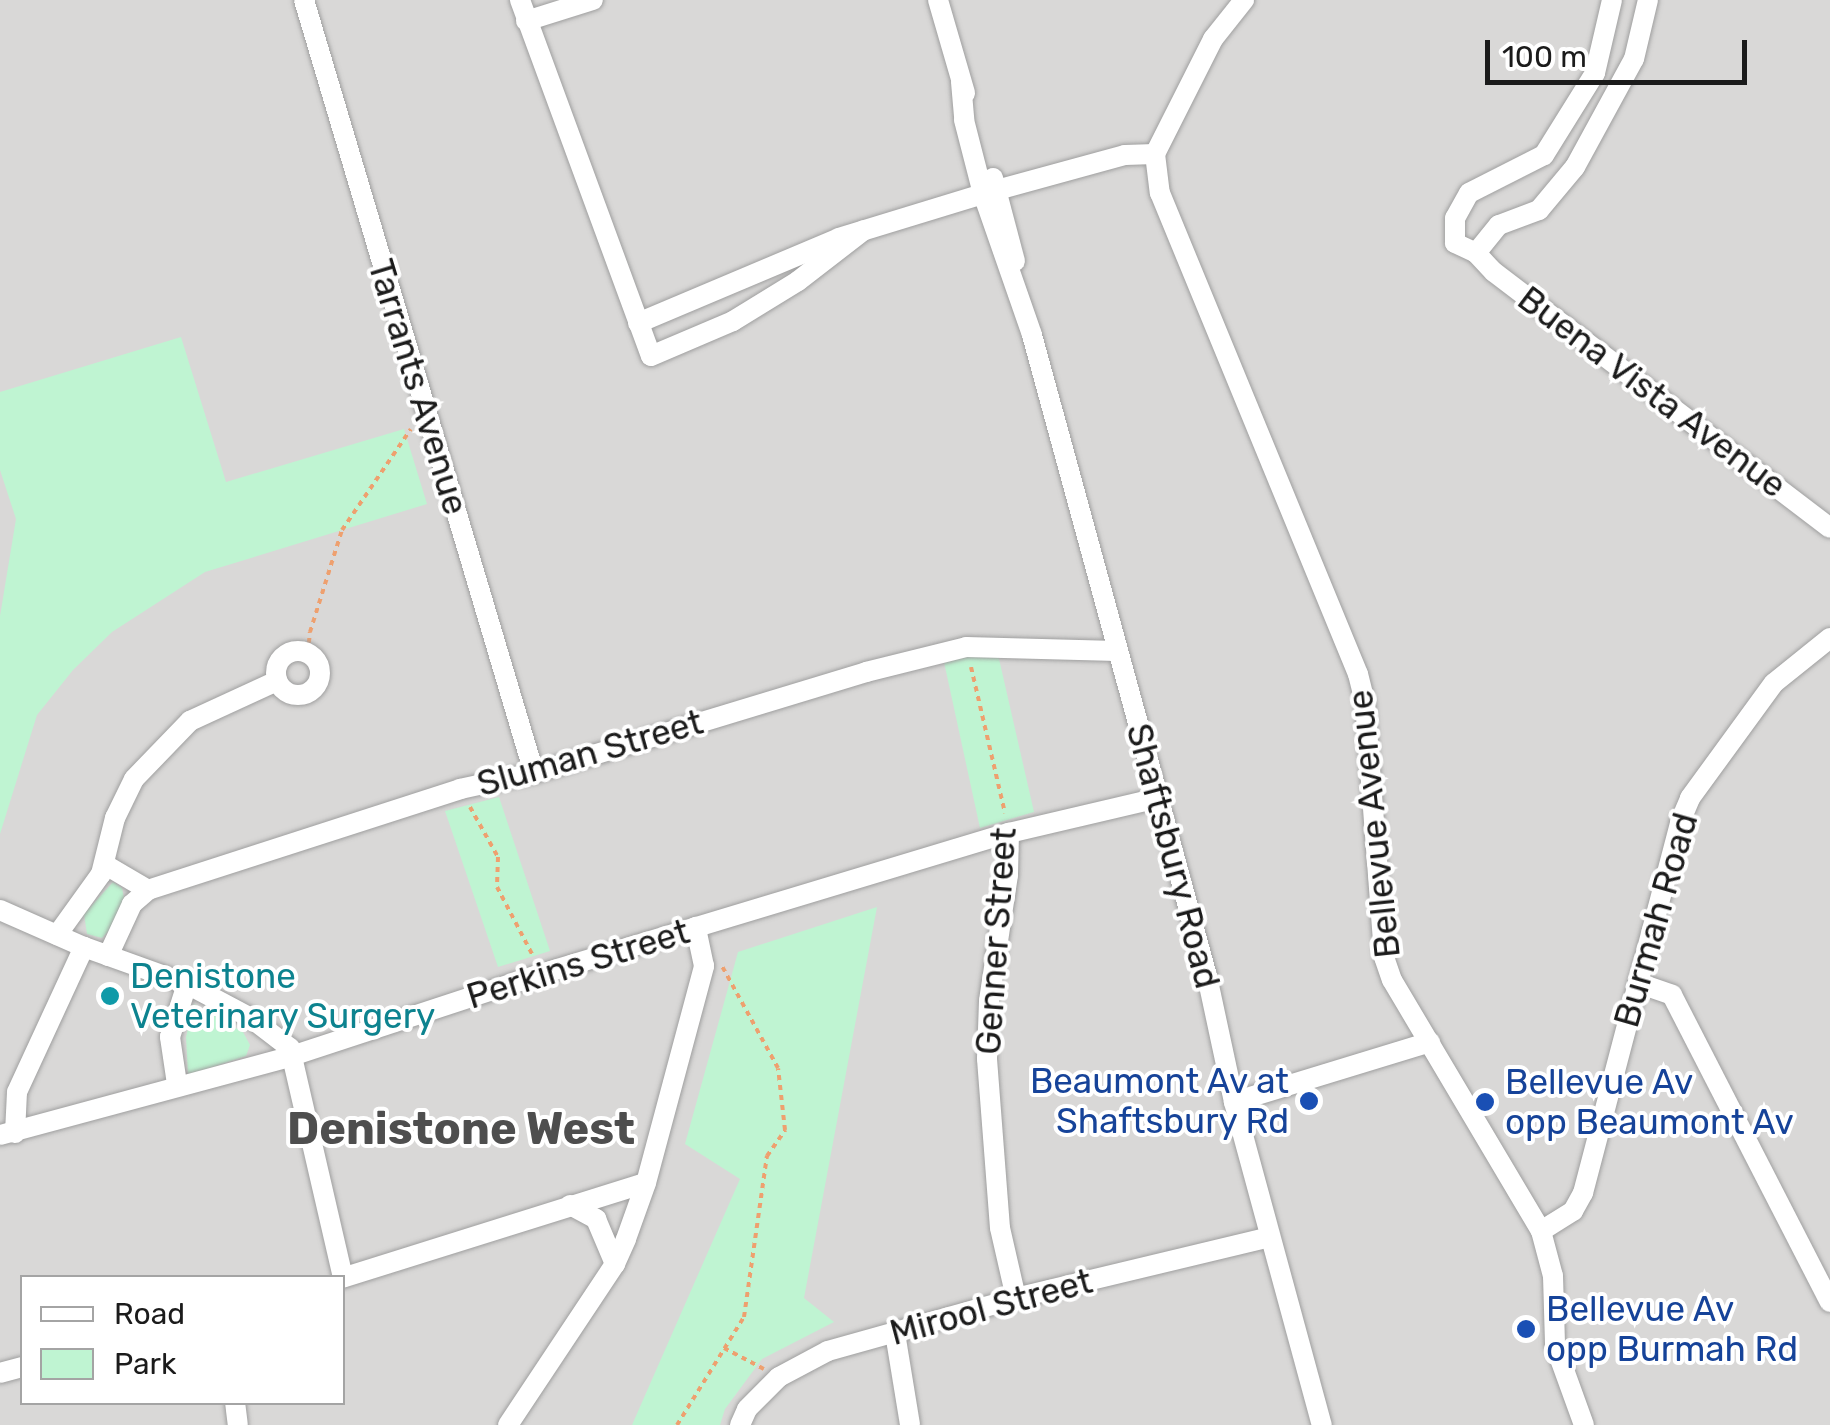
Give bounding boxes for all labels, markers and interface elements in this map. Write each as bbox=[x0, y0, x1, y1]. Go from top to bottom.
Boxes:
scale bar bbox=[1490, 20, 1752, 82]
text: 100 m bbox=[1502, 39, 1587, 75]
street label: Tarrants Avenue bbox=[359, 254, 477, 520]
street label: Buena Vista Avenue bbox=[1509, 277, 1795, 507]
street label: Bellevue Avenue bbox=[1339, 687, 1409, 961]
street label: Sluman Street bbox=[472, 701, 708, 805]
street label: Shaftsbury Road bbox=[1117, 719, 1229, 993]
street label: Burmah Road bbox=[1605, 808, 1707, 1032]
street label: Genner Street bbox=[967, 826, 1025, 1056]
street label: Perkins Street bbox=[462, 910, 694, 1018]
place label: Denistone Veterinary Surgery bbox=[130, 955, 436, 1037]
marker: Denistone Veterinary Surgery bbox=[99, 985, 121, 1007]
place label: Beaumont Av at Shaftsbury Rd bbox=[1028, 1060, 1289, 1142]
place label: Bellevue Av opp Beaumont Av bbox=[1505, 1061, 1795, 1143]
marker: Beaumont Av at Shaftsbury Rd bbox=[1298, 1090, 1320, 1112]
marker: Bellevue Av opp Beaumont Av bbox=[1474, 1091, 1496, 1113]
district label: Denistone West bbox=[287, 1102, 635, 1156]
street label: Mirool Street bbox=[885, 1260, 1097, 1354]
legend bbox=[20, 1275, 345, 1405]
place label: Bellevue Av opp Burmah Rd bbox=[1546, 1288, 1798, 1370]
text: Road bbox=[114, 1296, 185, 1332]
marker: Bellevue Av opp Burmah Rd bbox=[1515, 1318, 1537, 1340]
text: Park bbox=[114, 1346, 176, 1382]

